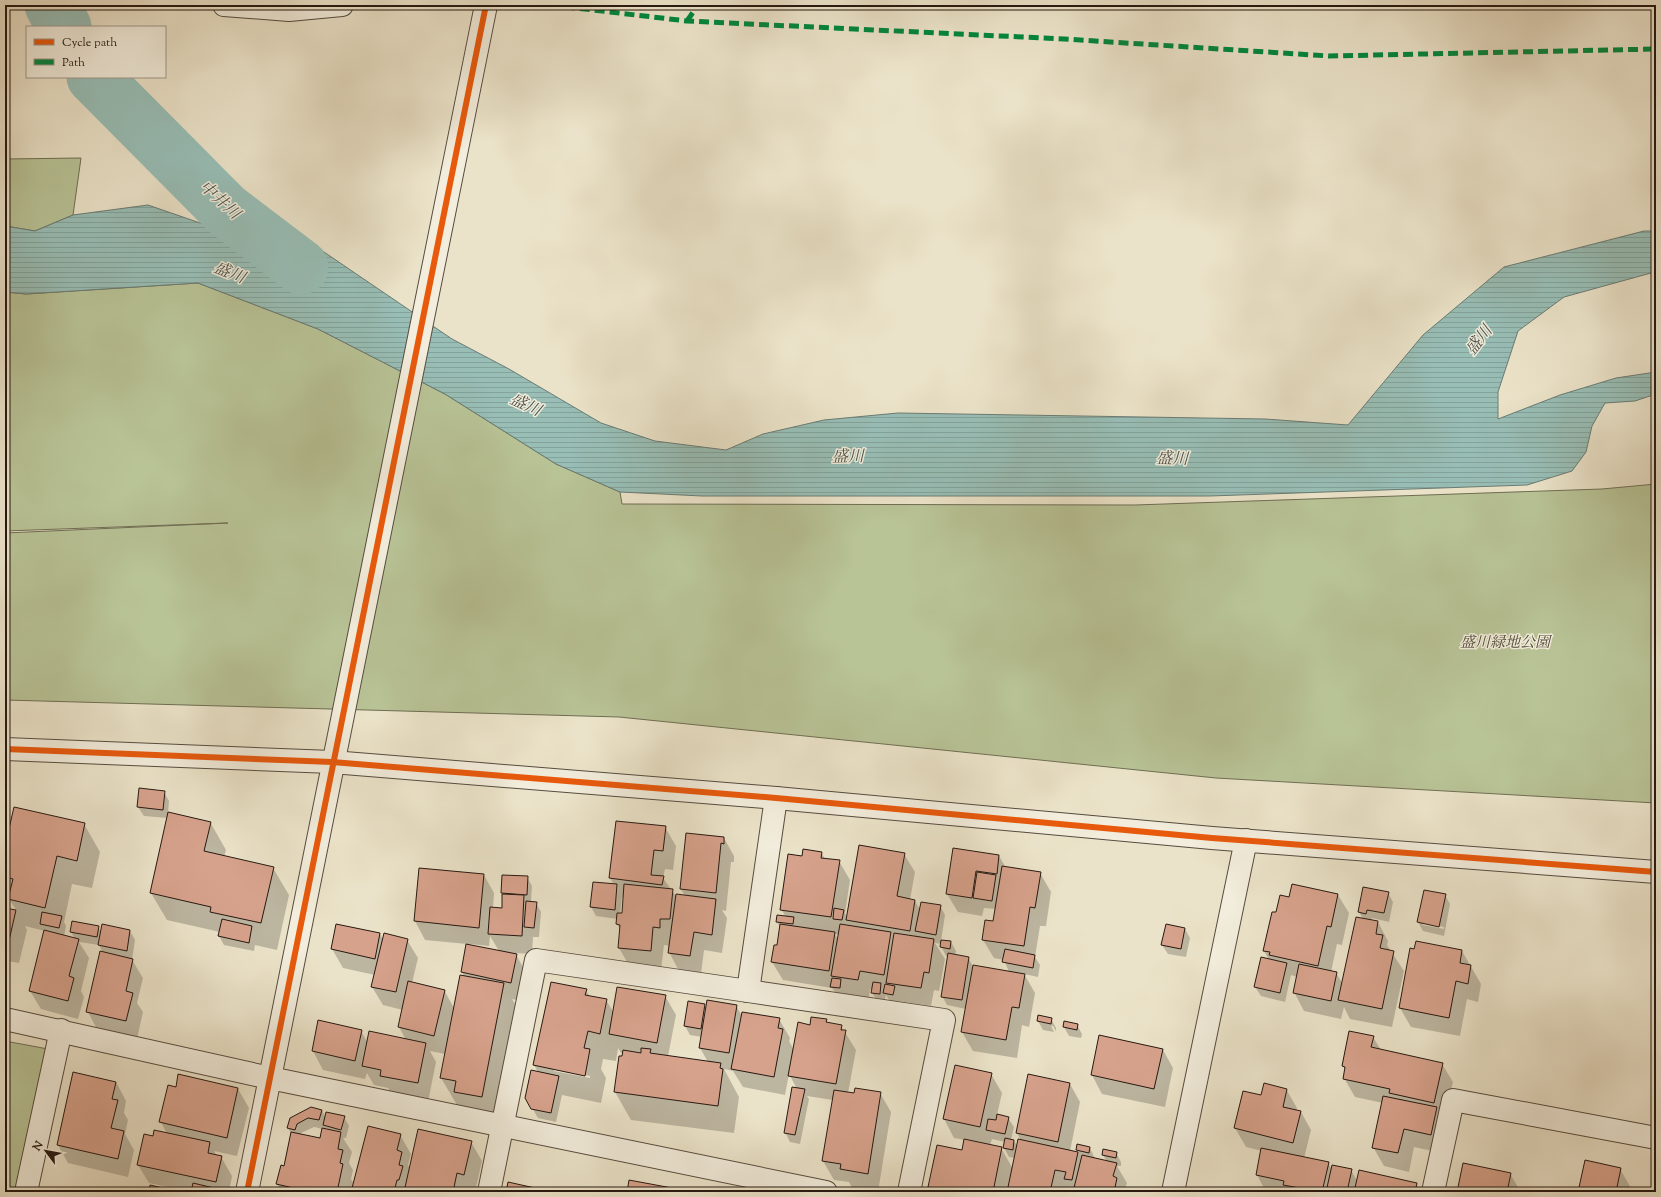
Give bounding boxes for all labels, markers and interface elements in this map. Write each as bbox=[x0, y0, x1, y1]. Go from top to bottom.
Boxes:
legend bbox=[26, 26, 166, 78]
text: Cycle path bbox=[62, 34, 117, 52]
text: Path bbox=[62, 54, 85, 72]
water label: 中井川 bbox=[193, 176, 246, 227]
water label: 盛川 bbox=[210, 257, 250, 291]
water label: 盛川 bbox=[1461, 320, 1500, 361]
water label: 盛川 bbox=[506, 389, 546, 424]
water label: 盛川 bbox=[832, 446, 866, 470]
water label: 盛川 bbox=[1156, 448, 1190, 472]
park label: 盛川緑地公園 bbox=[1460, 633, 1553, 654]
north arrow bbox=[26, 1131, 66, 1171]
text: N bbox=[29, 1138, 48, 1155]

